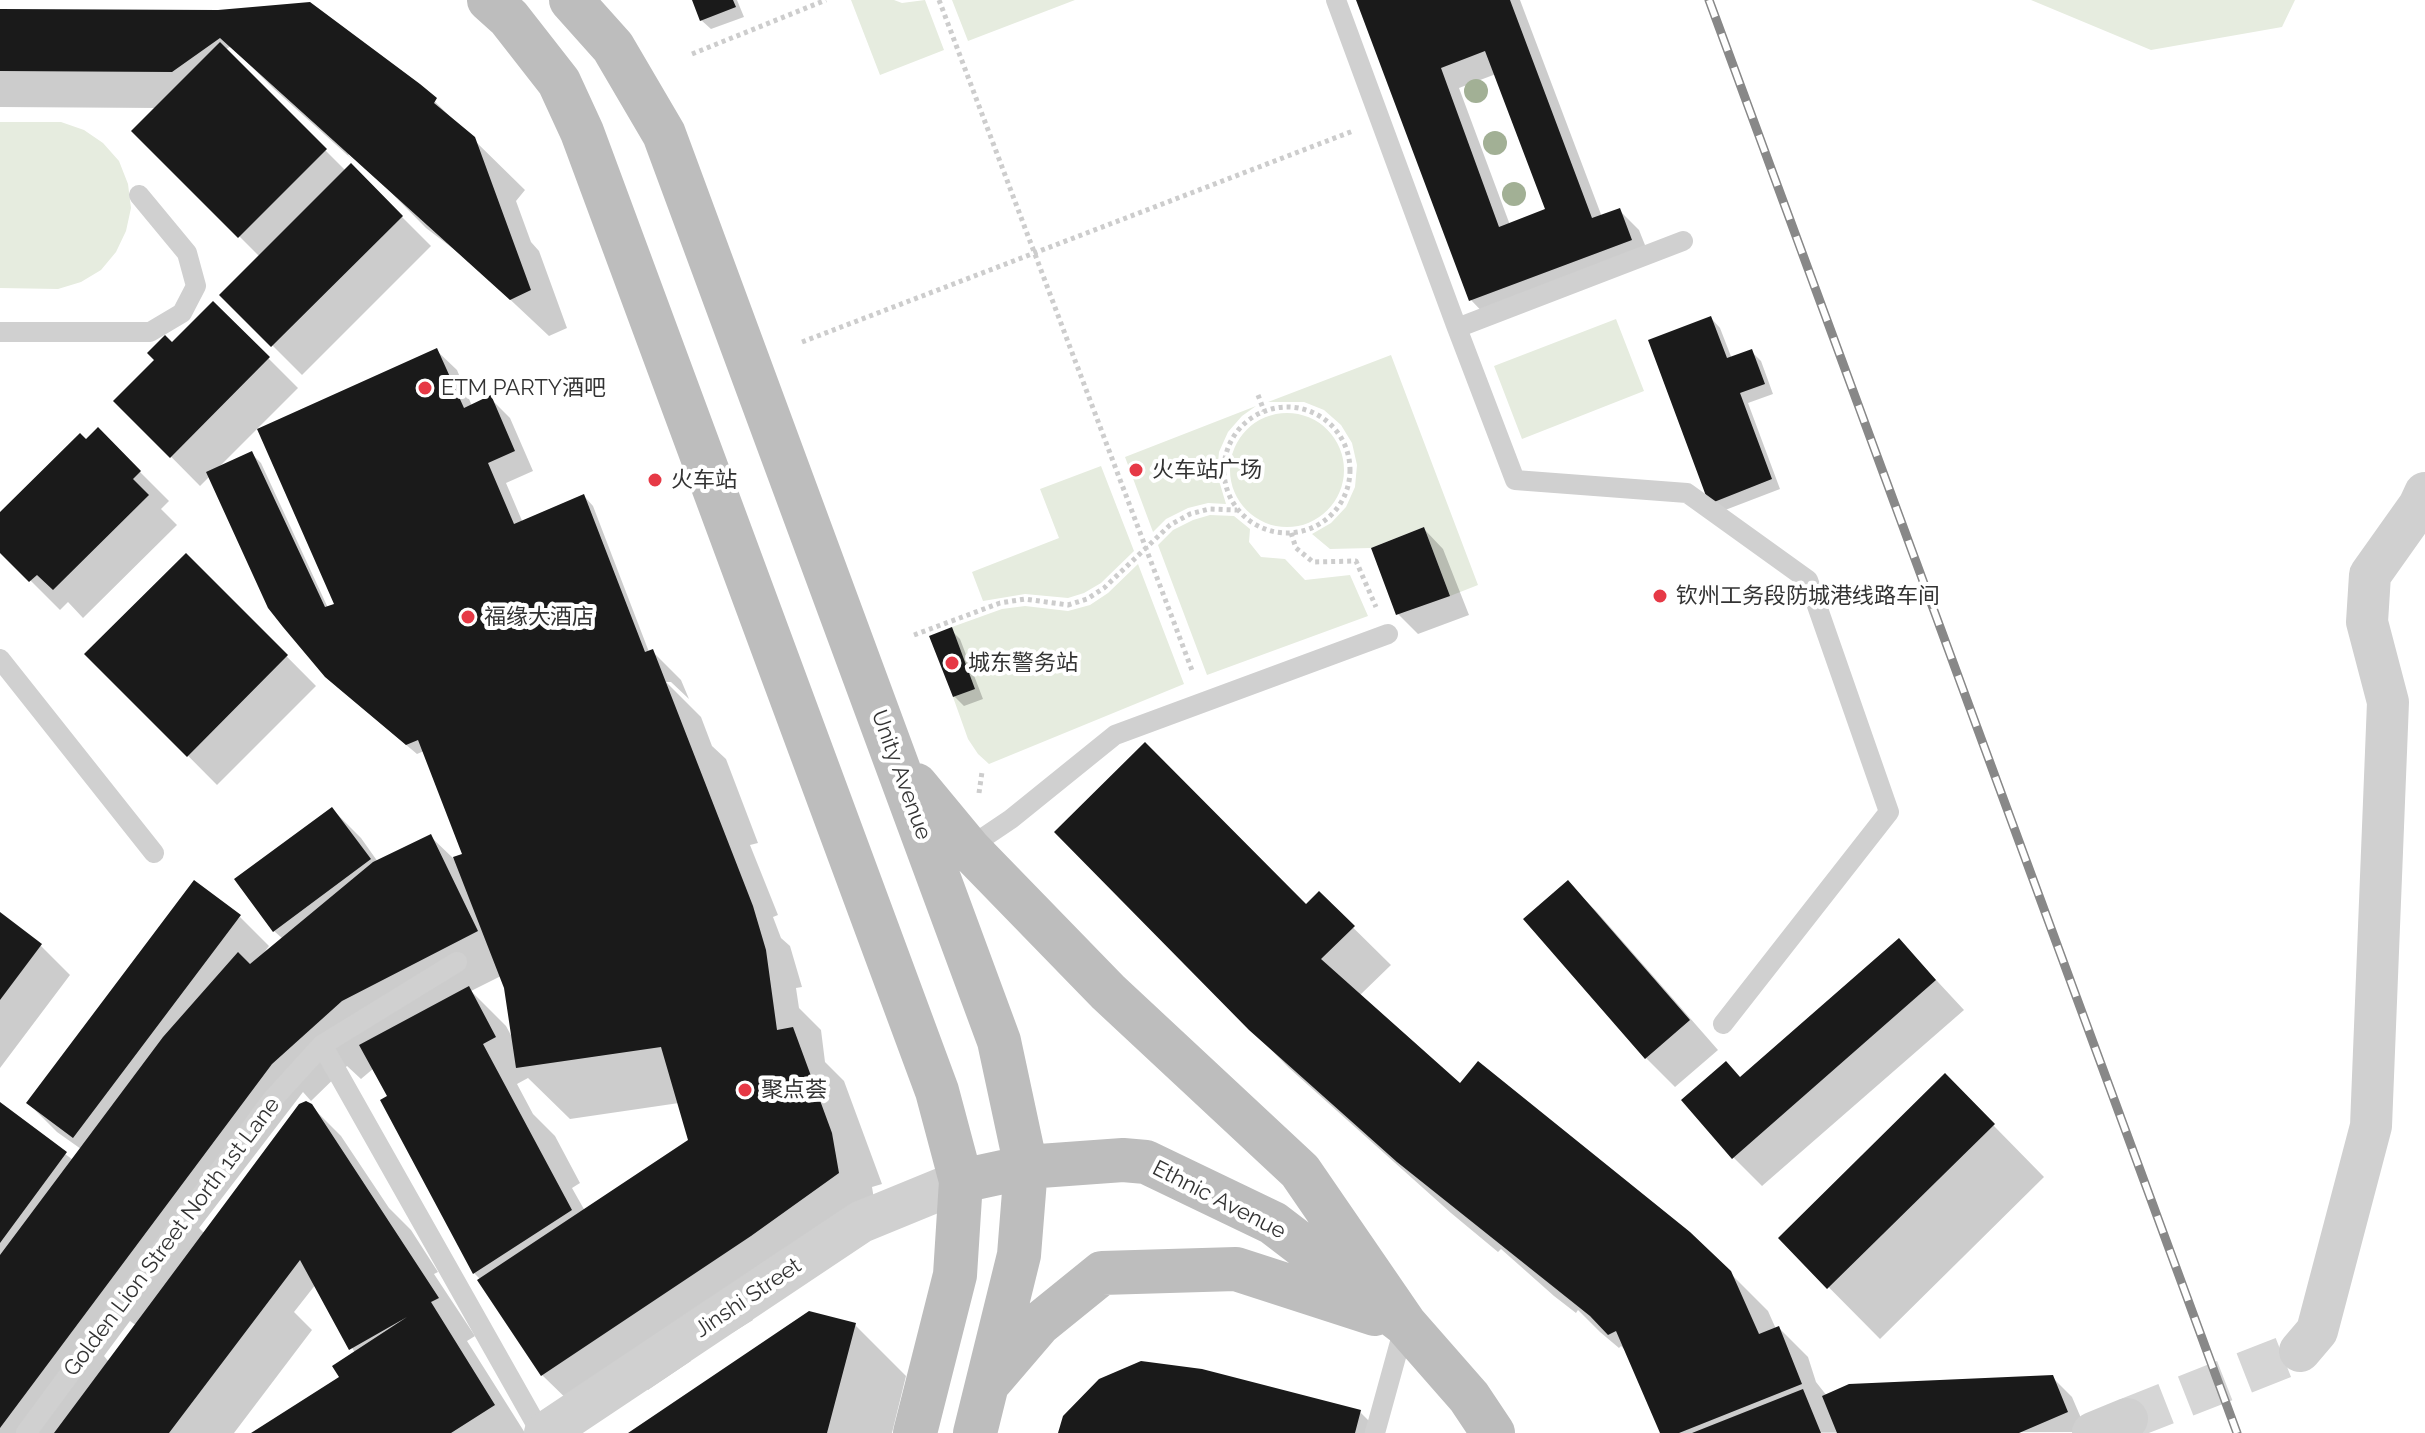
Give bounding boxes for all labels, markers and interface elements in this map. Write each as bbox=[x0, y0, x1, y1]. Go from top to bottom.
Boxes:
place label: ETM PARTY酒吧 bbox=[441, 375, 606, 401]
marker: ETM PARTY酒吧 bbox=[416, 379, 434, 397]
place label: 火车站广场 bbox=[1152, 457, 1262, 483]
marker: 火车站广场 bbox=[1127, 461, 1145, 479]
place label: 火车站 bbox=[671, 467, 737, 493]
marker: 火车站 bbox=[646, 471, 664, 489]
place label: 钦州工务段防城港线路车间 bbox=[1676, 583, 1940, 609]
marker: 钦州工务段防城港线路车间 bbox=[1651, 587, 1669, 605]
place label: 福缘大酒店 bbox=[484, 604, 594, 630]
marker: 福缘大酒店 bbox=[459, 608, 477, 626]
place label: 城东警务站 bbox=[968, 650, 1078, 676]
marker: 城东警务站 bbox=[943, 654, 961, 672]
street label: Unity Avenue bbox=[865, 706, 937, 844]
place label: 聚点荟 bbox=[761, 1077, 827, 1103]
marker: 聚点荟 bbox=[736, 1081, 754, 1099]
street label: Golden Lion Street North 1st Lane bbox=[58, 1092, 286, 1382]
street label: Ethnic Avenue bbox=[1148, 1155, 1290, 1245]
street label: Jinshi Street bbox=[690, 1253, 806, 1343]

